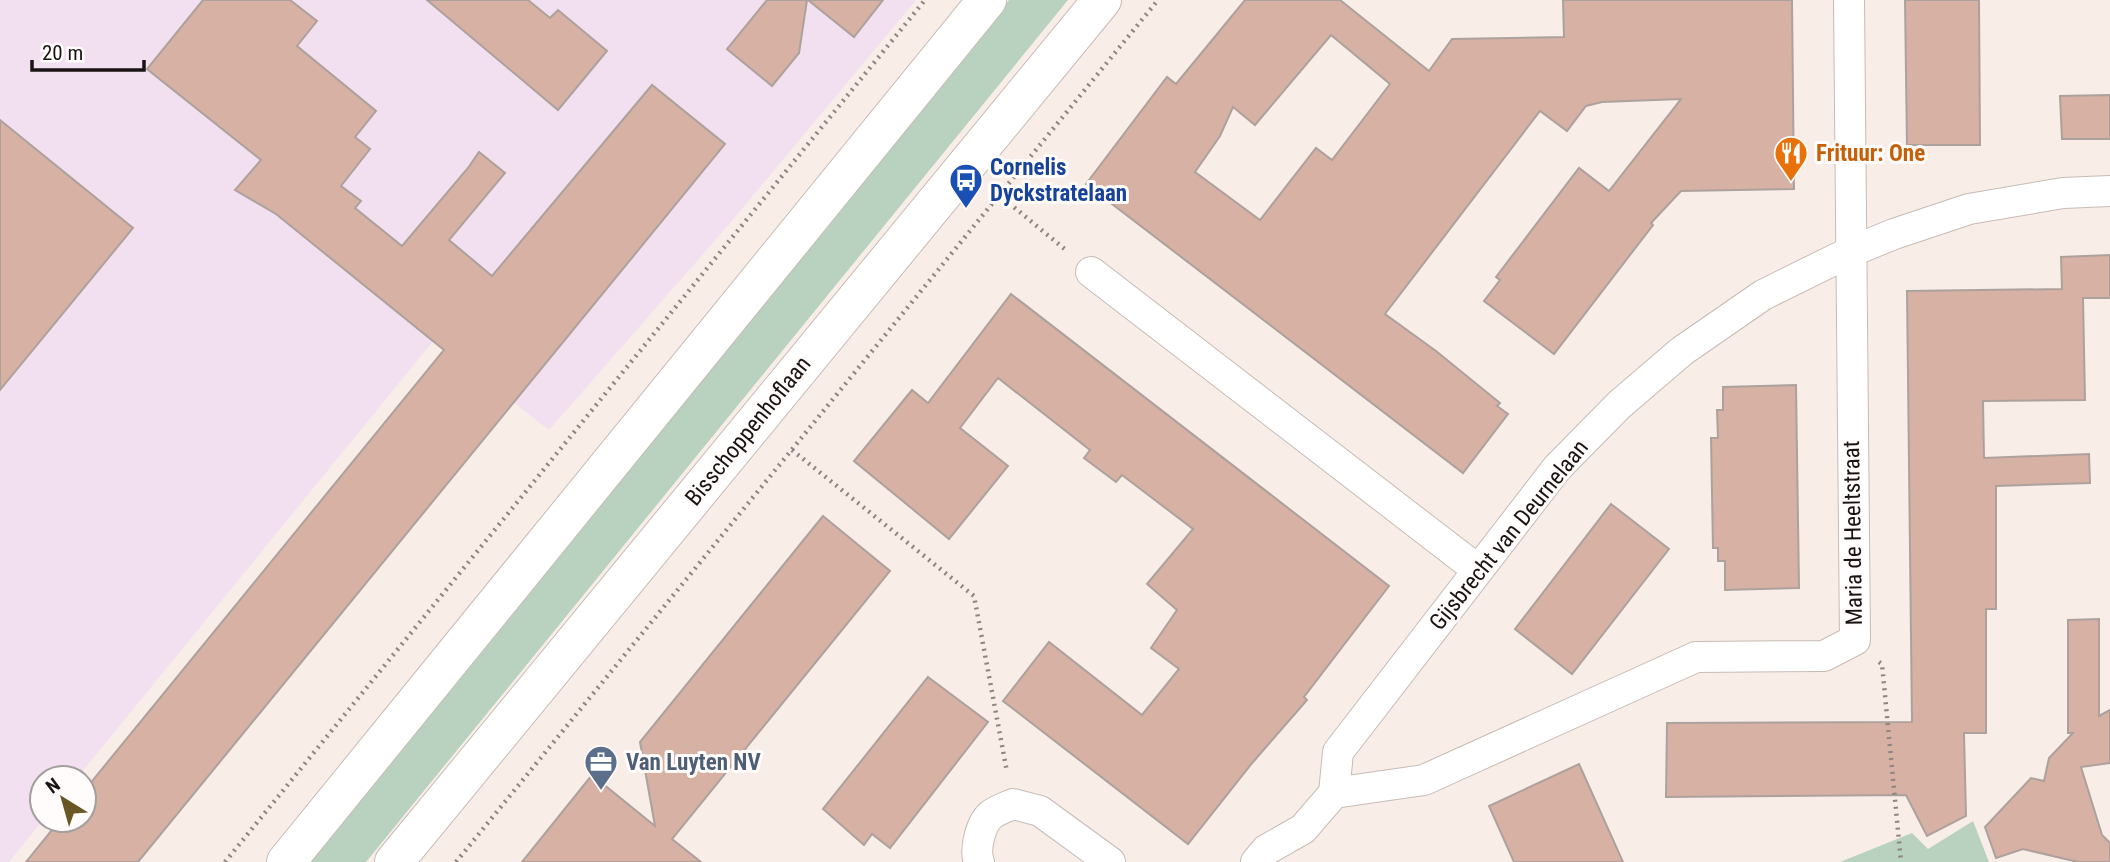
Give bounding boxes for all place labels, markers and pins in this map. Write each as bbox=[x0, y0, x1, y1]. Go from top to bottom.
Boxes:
restaurant icon: Frituur: One bbox=[1772, 134, 1810, 183]
place label: Frituur: One bbox=[1816, 140, 1925, 167]
place label: Cornelis Dyckstratelaan bbox=[990, 154, 1127, 207]
bus stop icon: Cornelis Dyckstratelaan bbox=[947, 161, 985, 210]
office icon: Van Luyten NV bbox=[582, 743, 620, 792]
place label: Van Luyten NV bbox=[626, 749, 761, 776]

